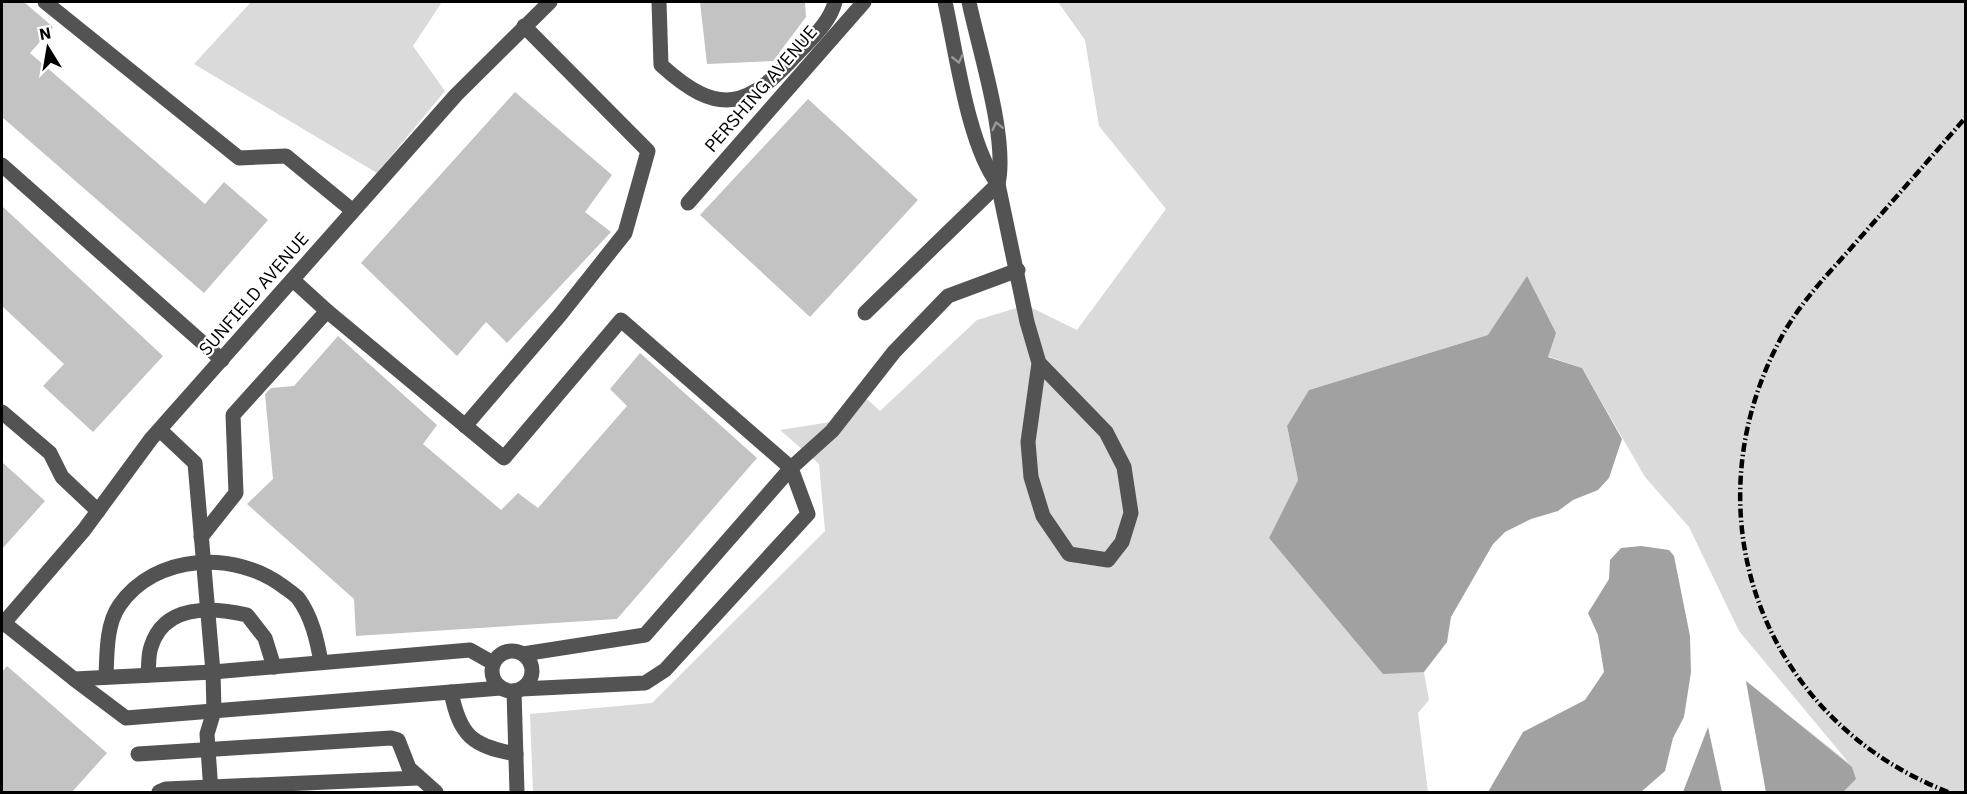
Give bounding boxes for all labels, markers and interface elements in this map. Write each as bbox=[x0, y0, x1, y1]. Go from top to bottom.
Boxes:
north arrow bbox=[18, 18, 78, 78]
street label: PERSHING AVENUE bbox=[699, 21, 822, 157]
text: N bbox=[38, 22, 53, 44]
one-way arrow bbox=[951, 53, 964, 63]
one-way arrow bbox=[991, 121, 1004, 131]
street label: SUNFIELD AVENUE bbox=[194, 227, 314, 360]

